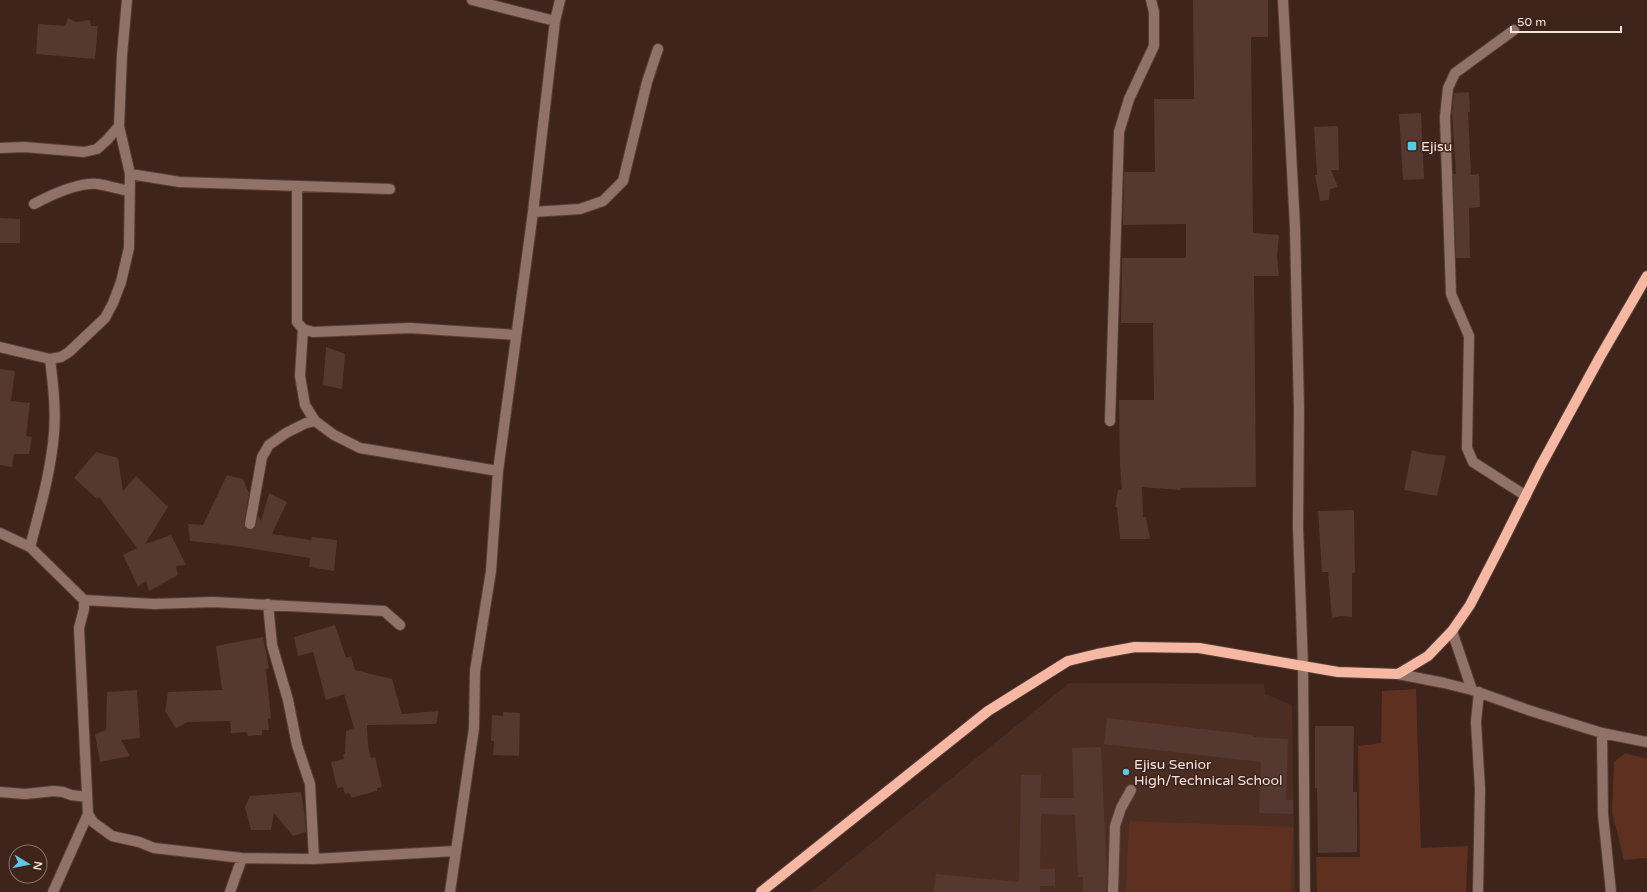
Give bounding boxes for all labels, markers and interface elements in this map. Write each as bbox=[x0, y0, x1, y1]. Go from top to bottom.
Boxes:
scale bar bbox=[1511, 8, 1621, 34]
text: 50 m bbox=[1517, 15, 1546, 29]
place label: Ejisu bbox=[1421, 138, 1452, 155]
marker: Ejisu bbox=[1406, 140, 1418, 152]
place label: Ejisu Senior High/Technical School bbox=[1134, 756, 1283, 789]
marker: Ejisu Senior High/Technical School bbox=[1121, 767, 1131, 777]
north arrow bbox=[8, 844, 48, 884]
text: N bbox=[30, 860, 45, 871]

